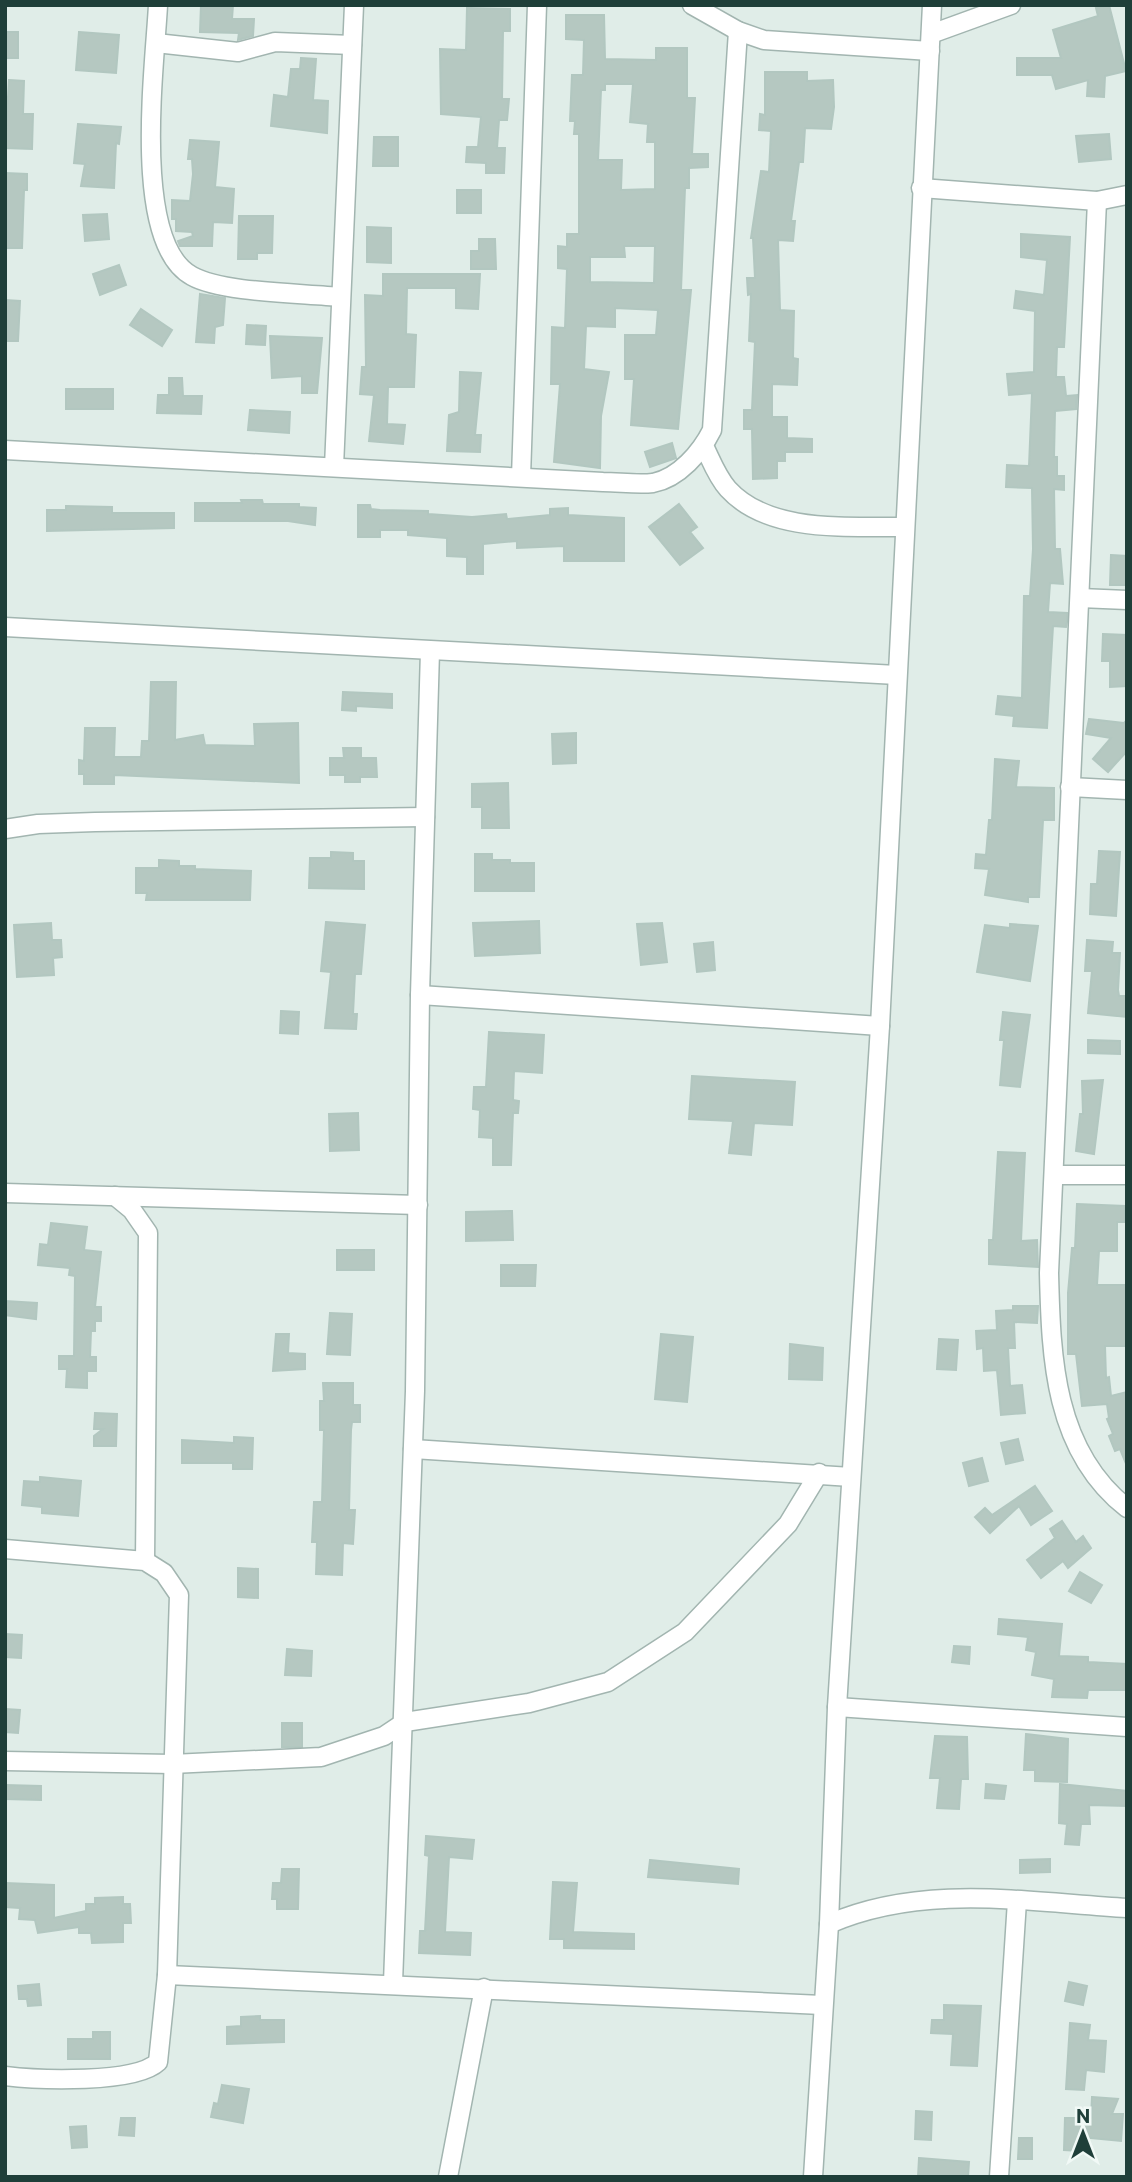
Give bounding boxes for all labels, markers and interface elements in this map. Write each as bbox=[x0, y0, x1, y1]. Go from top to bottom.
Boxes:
north arrow bbox=[1048, 2098, 1118, 2168]
text: N bbox=[1076, 2104, 1090, 2127]

